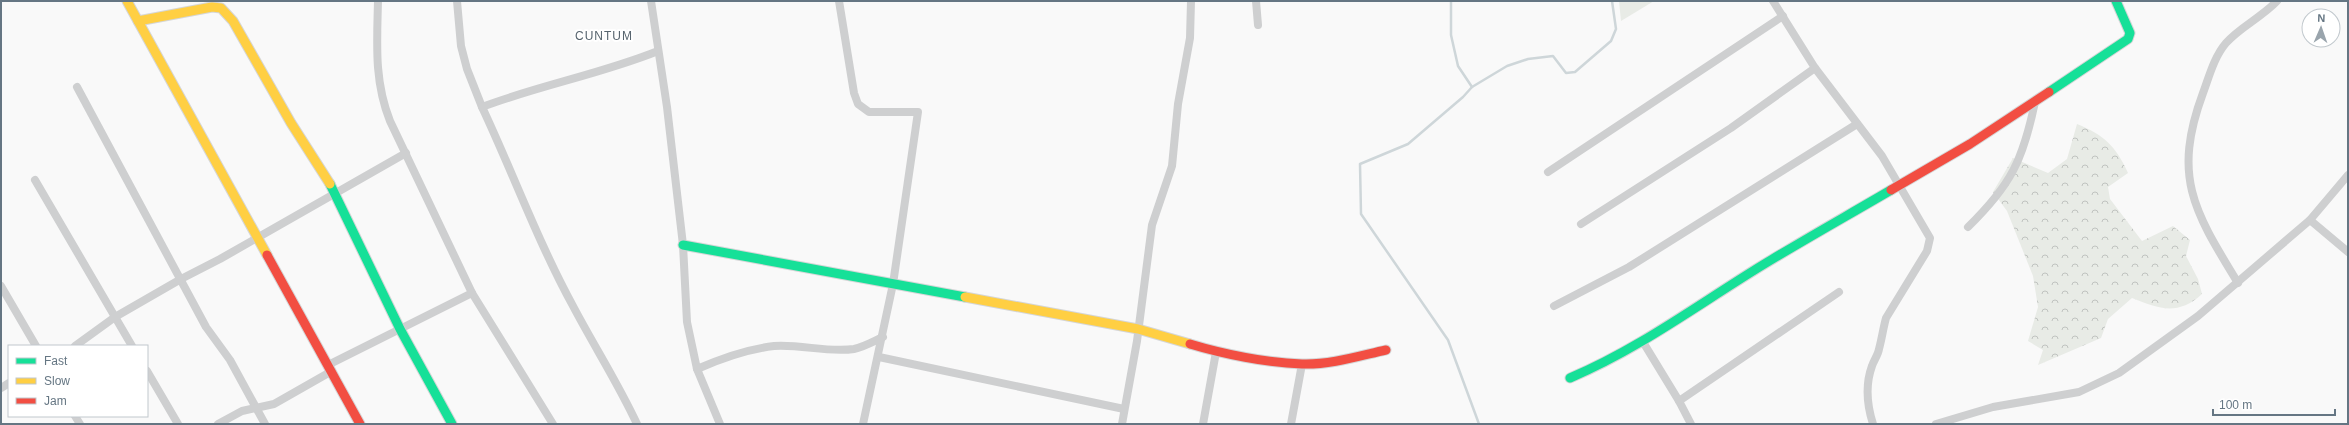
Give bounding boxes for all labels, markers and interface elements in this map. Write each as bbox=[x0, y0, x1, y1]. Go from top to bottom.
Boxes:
north arrow bbox=[2301, 8, 2341, 48]
text: N bbox=[2317, 12, 2326, 24]
district label: CUNTUM bbox=[575, 29, 633, 43]
legend bbox=[8, 345, 148, 417]
text: Fast bbox=[44, 354, 68, 368]
text: Slow bbox=[44, 374, 70, 388]
scale bar bbox=[2213, 391, 2335, 417]
text: Jam bbox=[44, 394, 67, 408]
text: 100 m bbox=[2219, 398, 2252, 412]

